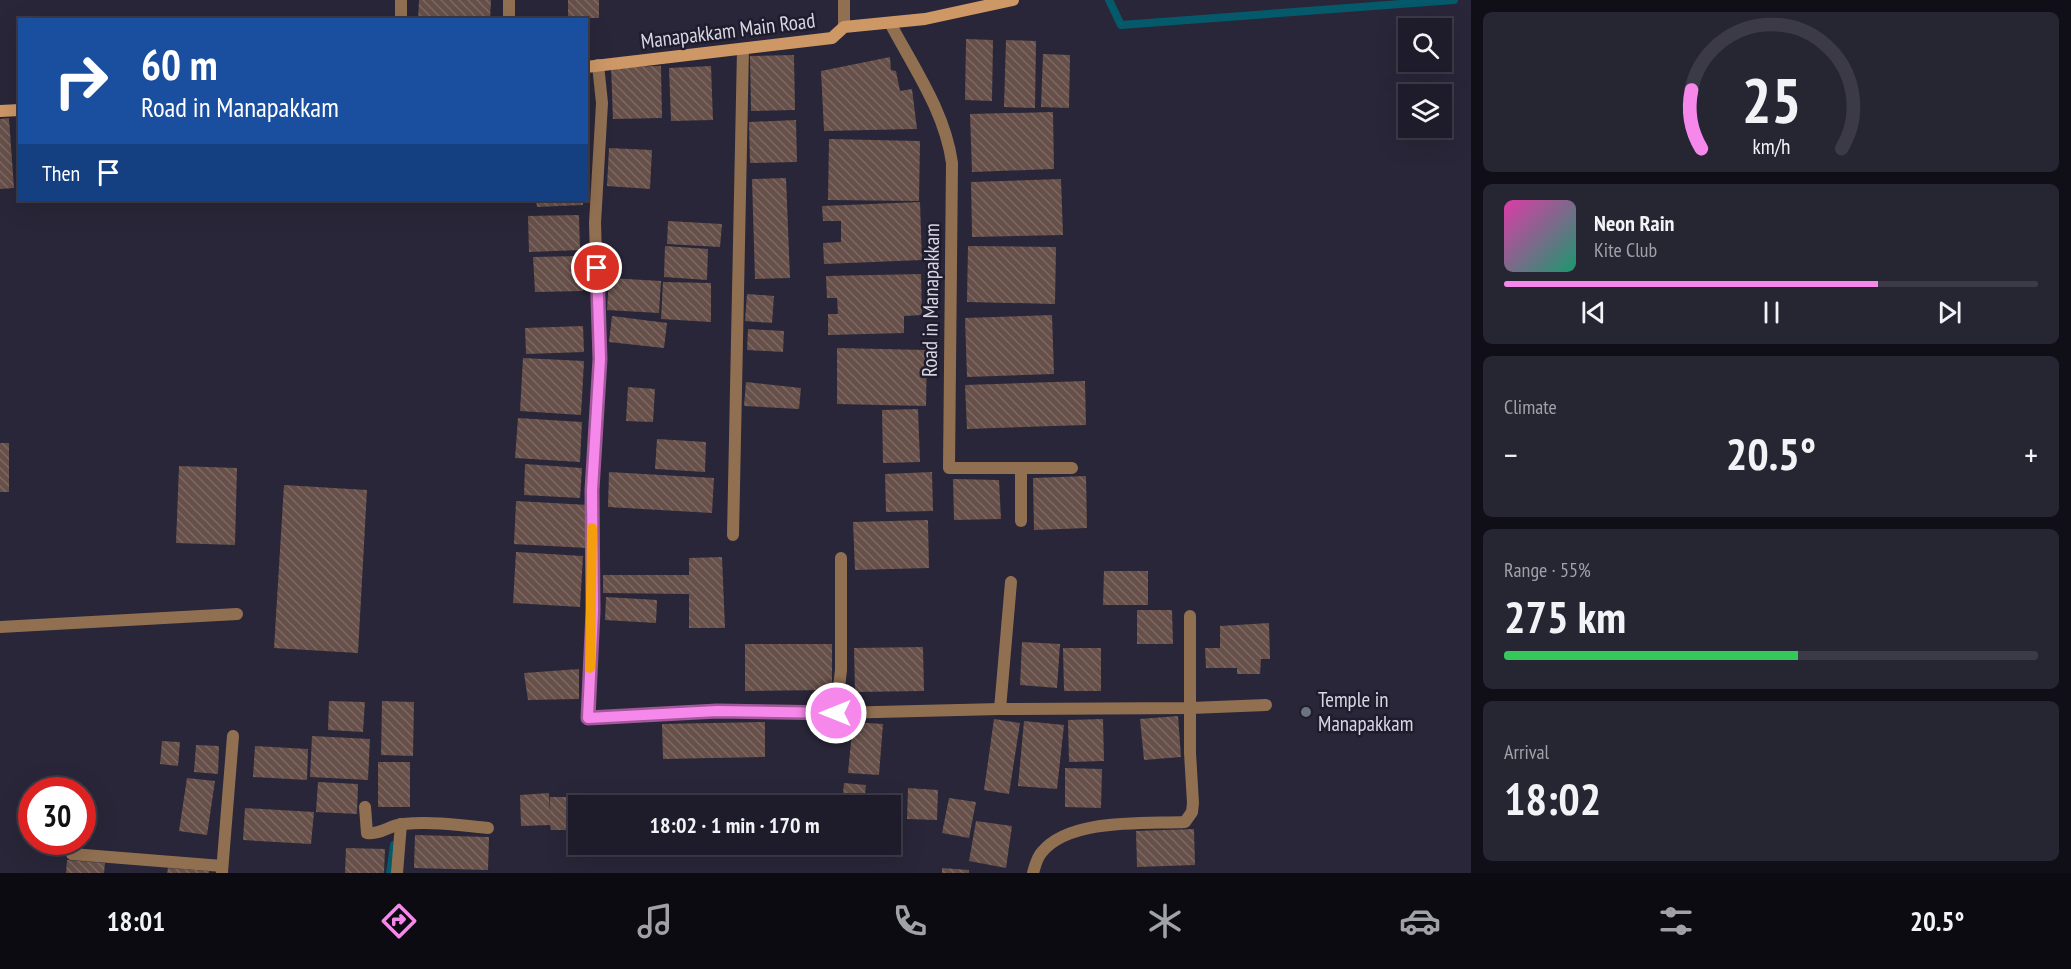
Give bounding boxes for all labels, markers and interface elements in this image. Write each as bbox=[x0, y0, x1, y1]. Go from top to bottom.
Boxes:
street label: Manapakkam Main Road bbox=[639, 6, 817, 55]
map controls bbox=[1398, 18, 1452, 138]
button: search bbox=[1398, 18, 1452, 72]
text: 60 m bbox=[141, 37, 218, 92]
icon: right bbox=[42, 42, 120, 120]
text: 25 bbox=[1741, 59, 1801, 140]
button: layers bbox=[1398, 84, 1452, 138]
text: Road in Manapakkam bbox=[141, 90, 339, 124]
text: km/h bbox=[1752, 132, 1790, 160]
icon: arrive bbox=[92, 156, 125, 189]
text: Then bbox=[42, 159, 80, 187]
text: Neon Rain bbox=[1594, 209, 1674, 237]
street label: Road in Manapakkam bbox=[916, 223, 945, 377]
text: Kite Club bbox=[1594, 237, 1657, 263]
pin bbox=[571, 242, 622, 293]
icon: arrive bbox=[580, 251, 613, 284]
icon: previous bbox=[1577, 296, 1610, 329]
icon: pause bbox=[1755, 296, 1788, 329]
icon: next bbox=[1933, 296, 1966, 329]
text: Climate bbox=[1504, 394, 1557, 420]
text: 20.5° bbox=[1726, 424, 1816, 482]
text: − bbox=[1504, 433, 1518, 476]
text: + bbox=[2024, 433, 2038, 476]
text: Range · 55% bbox=[1504, 557, 1591, 583]
text: 275 km bbox=[1504, 587, 1626, 645]
position arrow bbox=[804, 681, 868, 745]
place label: Temple in Manapakkam bbox=[1318, 686, 1413, 737]
marker: Temple in Manapakkam bbox=[1299, 705, 1313, 719]
text: Arrival bbox=[1504, 739, 1549, 765]
text: 18:02 bbox=[1504, 769, 1601, 827]
speed limit sign: 30 bbox=[18, 777, 96, 855]
text: 18:02 · 1 min · 170 m bbox=[649, 811, 820, 839]
icon: directions bbox=[378, 900, 420, 942]
icon: music bbox=[634, 900, 676, 942]
icon: phone bbox=[889, 900, 931, 942]
icon: climate bbox=[1144, 900, 1186, 942]
icon: car bbox=[1399, 900, 1441, 942]
icon: filters bbox=[1655, 900, 1697, 942]
text: 18:01 bbox=[107, 904, 165, 938]
text: 20.5° bbox=[1910, 904, 1964, 938]

